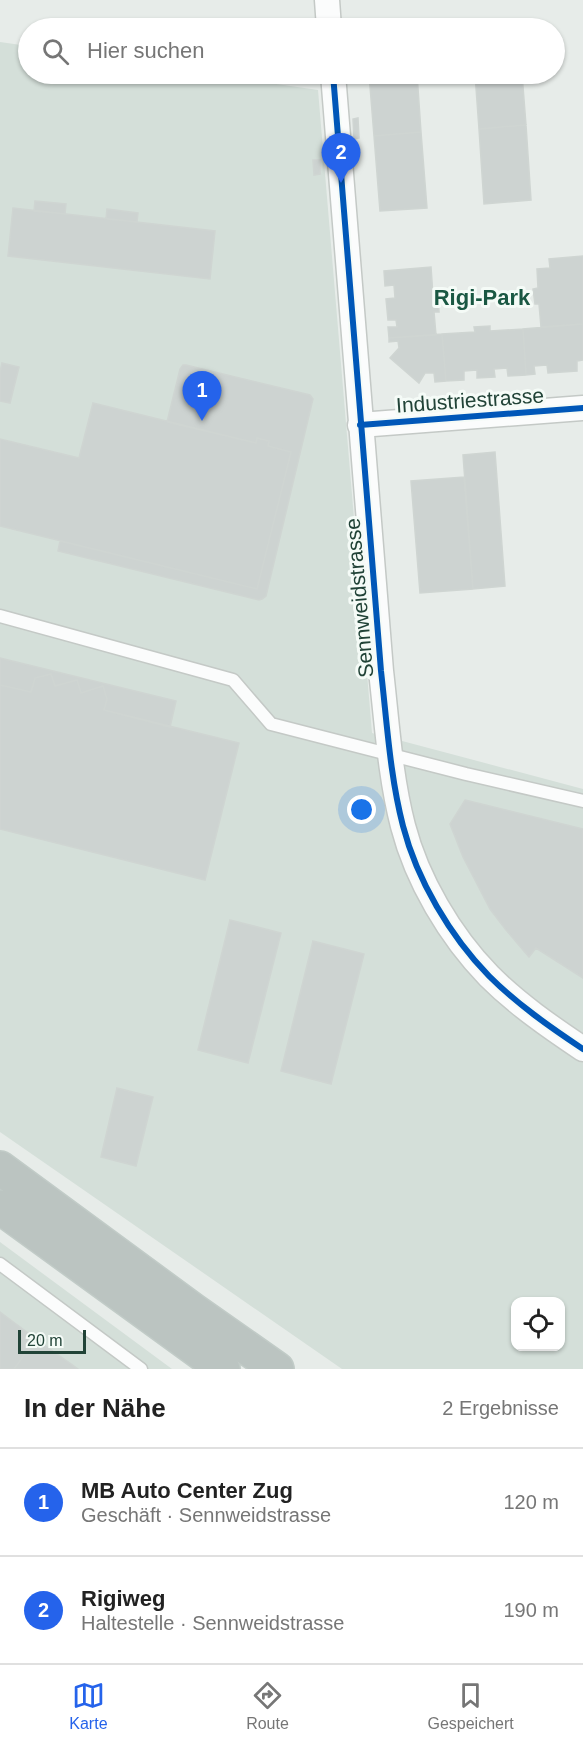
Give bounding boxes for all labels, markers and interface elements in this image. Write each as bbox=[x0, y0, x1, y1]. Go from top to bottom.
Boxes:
search box bbox=[18, 18, 565, 84]
icon: search bbox=[39, 35, 72, 68]
text: Hier suchen bbox=[87, 38, 204, 63]
pin: 2 bbox=[322, 134, 360, 183]
district label: Rigi-Park bbox=[434, 285, 531, 310]
pin: 1 bbox=[182, 372, 222, 421]
street label: Industriestrasse bbox=[395, 383, 545, 417]
street label: Sennweidstrasse bbox=[341, 517, 377, 679]
your location bbox=[347, 795, 376, 824]
map controls bbox=[511, 1297, 565, 1351]
button: locate bbox=[511, 1297, 565, 1351]
scale bar bbox=[18, 1327, 86, 1354]
text: 20 m bbox=[27, 1332, 63, 1349]
text: In der Nähe bbox=[24, 1393, 166, 1423]
text: 2 Ergebnisse bbox=[442, 1397, 559, 1419]
text: MB Auto Center Zug bbox=[81, 1478, 293, 1503]
text: 1 bbox=[38, 1491, 49, 1513]
text: 120 m bbox=[503, 1491, 559, 1513]
text: Geschäft · Sennweidstrasse bbox=[81, 1504, 331, 1526]
text: Rigiweg bbox=[81, 1586, 165, 1611]
text: 2 bbox=[38, 1599, 49, 1621]
text: 190 m bbox=[503, 1599, 559, 1621]
text: Haltestelle · Sennweidstrasse bbox=[81, 1612, 344, 1634]
tab: Karte bbox=[69, 1679, 108, 1733]
tab: Route bbox=[246, 1679, 289, 1733]
tab: Gespeichert bbox=[427, 1679, 514, 1733]

